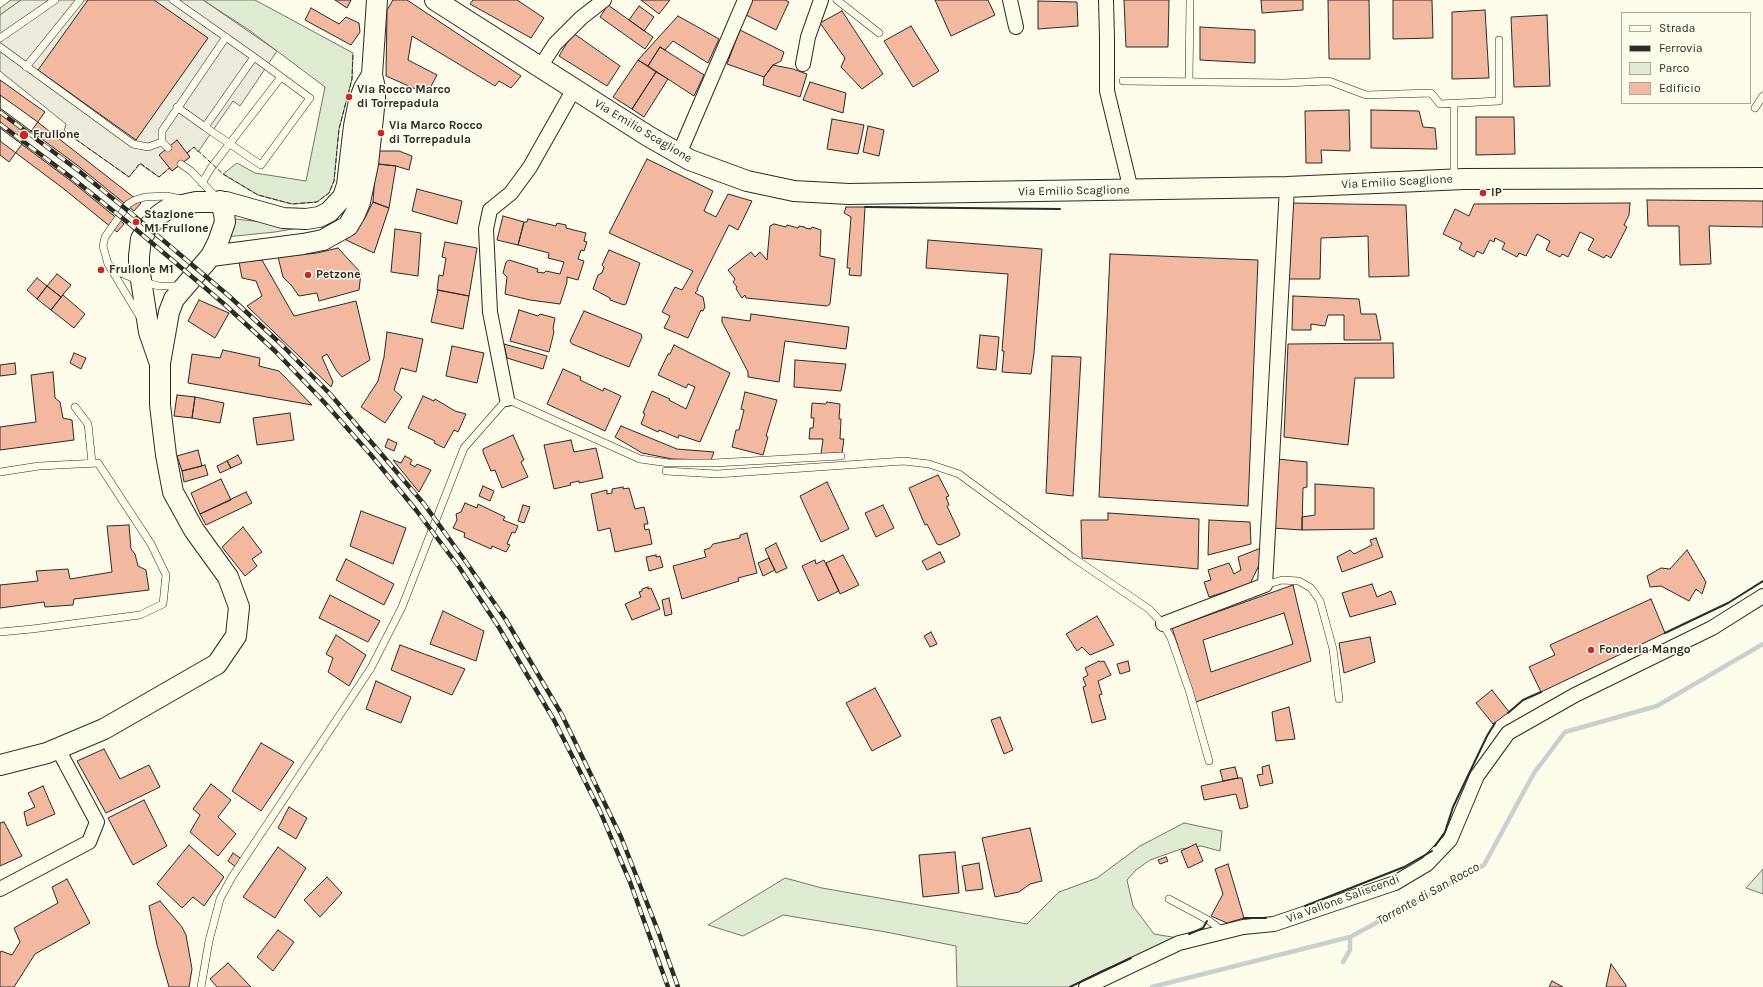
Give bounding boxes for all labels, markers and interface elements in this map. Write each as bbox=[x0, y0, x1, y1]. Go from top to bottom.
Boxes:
legend bbox=[1621, 12, 1751, 104]
text: Strada bbox=[1659, 21, 1695, 35]
text: Ferrovia bbox=[1659, 41, 1703, 55]
text: Parco bbox=[1659, 61, 1689, 75]
text: Edificio bbox=[1659, 81, 1700, 95]
place label: Via Rocco Marco di Torrepadula bbox=[357, 83, 451, 111]
marker: Via Rocco Marco di Torrepadula bbox=[344, 92, 354, 102]
street label: Via Emilio Scaglione bbox=[592, 96, 694, 166]
place label: Via Marco Rocco di Torrepadula bbox=[389, 119, 483, 147]
place label: Frullone bbox=[33, 128, 80, 142]
marker: Via Marco Rocco di Torrepadula bbox=[376, 128, 386, 138]
marker: Frullone bbox=[18, 129, 30, 141]
street label: Via Emilio Scaglione bbox=[1341, 172, 1453, 192]
street label: Via Emilio Scaglione bbox=[1018, 183, 1130, 199]
place label: IP bbox=[1491, 186, 1502, 200]
marker: IP bbox=[1478, 188, 1488, 198]
place label: Stazione M1 Frullone bbox=[144, 208, 209, 236]
marker: Stazione M1 Frullone bbox=[131, 217, 141, 227]
place label: Frullone M1 bbox=[109, 263, 174, 277]
marker: Frullone M1 bbox=[96, 265, 106, 275]
place label: Petzone bbox=[316, 268, 361, 282]
marker: Petzone bbox=[303, 270, 313, 280]
place label: Fonderia Mango bbox=[1599, 643, 1691, 657]
marker: Fonderia Mango bbox=[1586, 645, 1596, 655]
water label: Torrente di San Rocco bbox=[1374, 859, 1482, 929]
street label: Via Vallone Saliscendi bbox=[1284, 872, 1402, 926]

